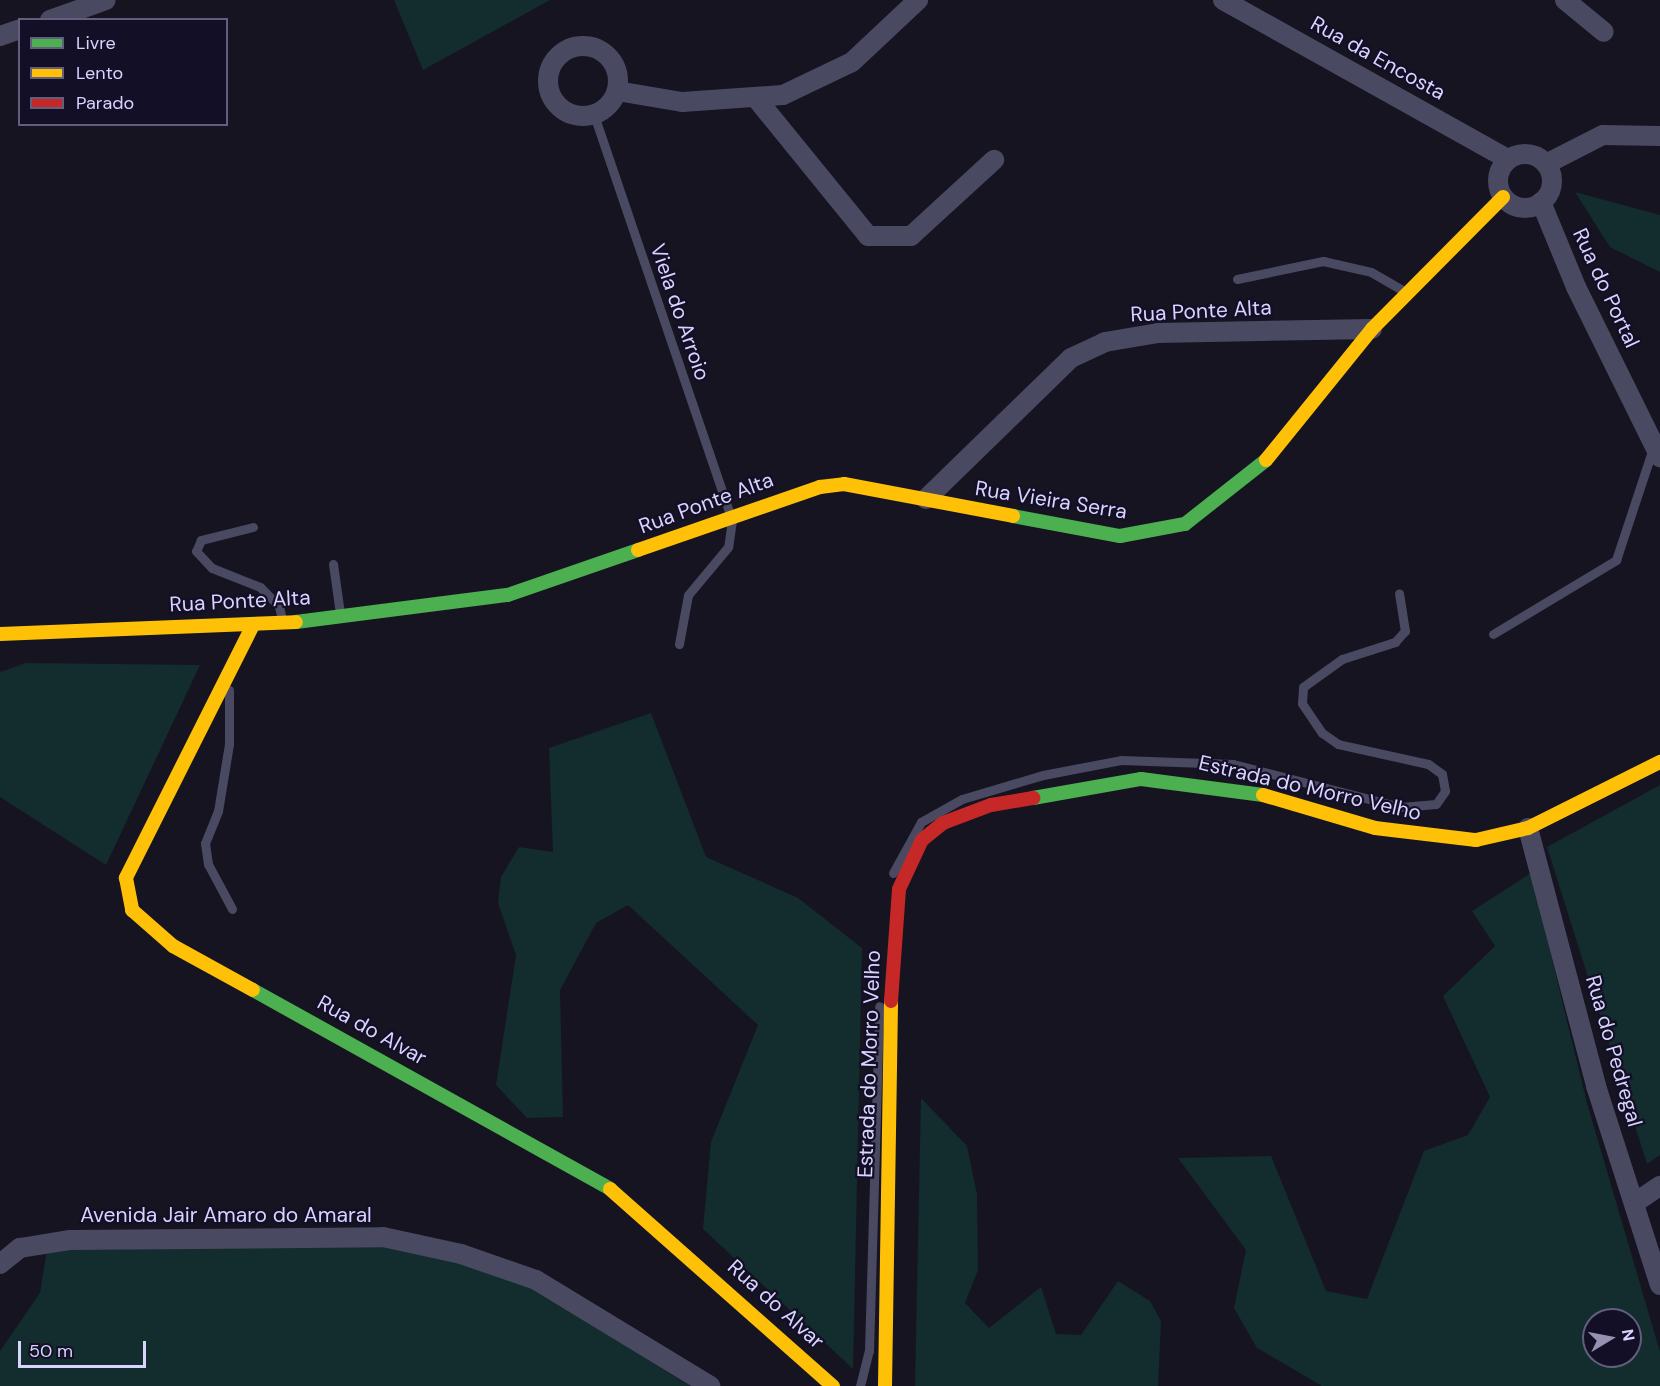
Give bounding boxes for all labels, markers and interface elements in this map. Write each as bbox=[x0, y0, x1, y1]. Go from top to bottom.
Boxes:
street label: Rua da Encosta bbox=[1306, 11, 1450, 105]
legend bbox=[18, 18, 228, 126]
text: Livre bbox=[76, 31, 116, 55]
text: Lento bbox=[76, 61, 123, 85]
text: Parado bbox=[76, 91, 134, 115]
street label: Rua do Portal bbox=[1567, 224, 1645, 352]
street label: Viela do Arroio bbox=[645, 240, 715, 384]
street label: Rua Ponte Alta bbox=[1130, 295, 1272, 327]
street label: Rua Ponte Alta bbox=[635, 467, 777, 539]
street label: Rua Vieira Serra bbox=[973, 476, 1129, 524]
street label: Rua Ponte Alta bbox=[169, 585, 311, 617]
street label: Estrada do Morro Velho bbox=[1196, 750, 1424, 826]
street label: Estrada do Morro Velho bbox=[852, 950, 886, 1178]
street label: Rua do Pedregal bbox=[1580, 972, 1648, 1130]
street label: Rua do Alvar bbox=[313, 990, 431, 1070]
street label: Avenida Jair Amaro do Amaral bbox=[80, 1202, 372, 1228]
street label: Rua do Alvar bbox=[723, 1254, 829, 1354]
north arrow bbox=[1582, 1308, 1642, 1368]
text: N bbox=[1617, 1328, 1640, 1343]
scale bar bbox=[21, 1329, 148, 1367]
text: 50 m bbox=[29, 1339, 73, 1363]

